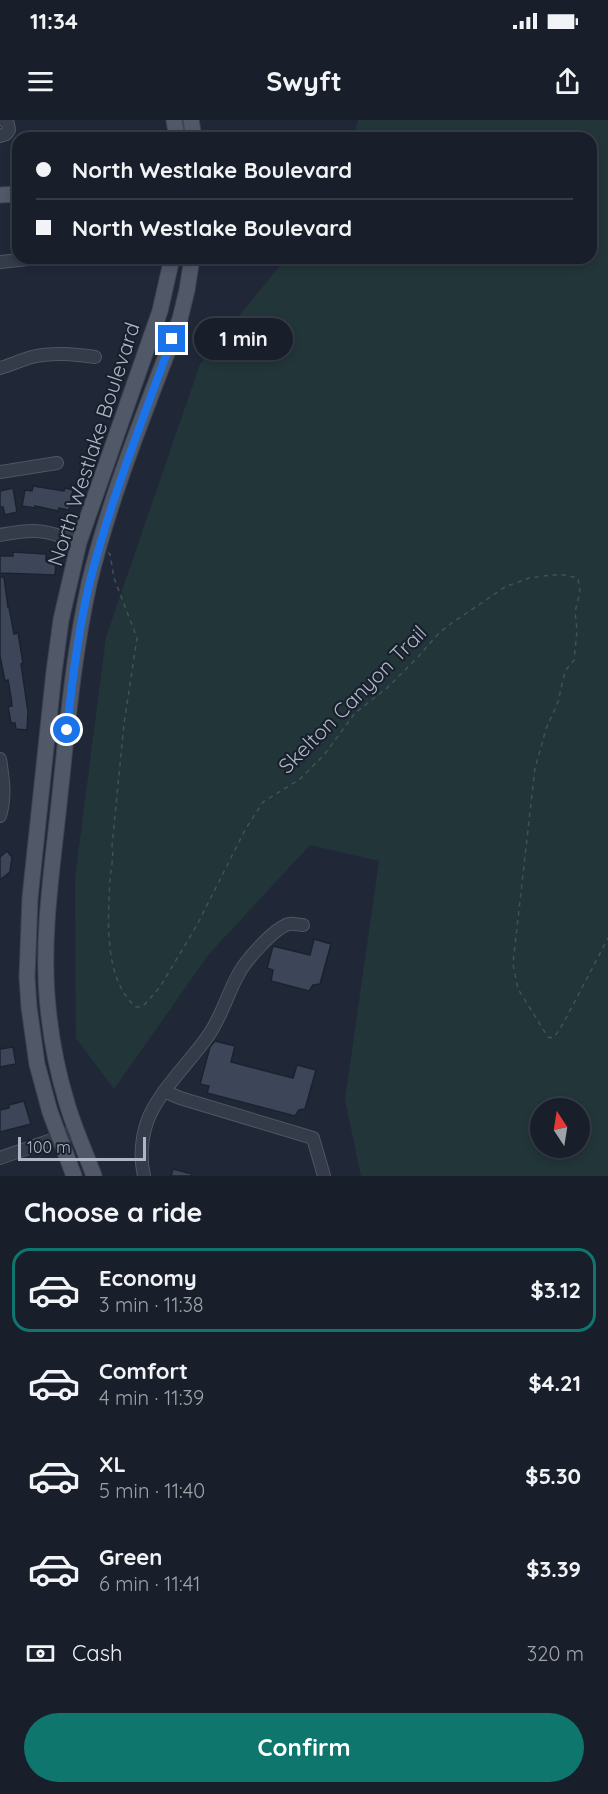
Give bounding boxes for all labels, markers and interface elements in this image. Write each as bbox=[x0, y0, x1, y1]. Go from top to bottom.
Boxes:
text: 11:34 bbox=[30, 7, 78, 35]
text: Swyft bbox=[266, 64, 342, 98]
icon: menu bbox=[24, 65, 57, 98]
icon: share bbox=[551, 65, 584, 98]
text: North Westlake Boulevard bbox=[72, 156, 352, 184]
text: North Westlake Boulevard bbox=[72, 214, 352, 242]
callout: 1 min bbox=[193, 318, 292, 360]
street label: North Westlake Boulevard bbox=[41, 319, 145, 569]
route end bbox=[158, 325, 185, 352]
text: 1 min bbox=[219, 326, 268, 351]
street label: Skelton Canyon Trail bbox=[272, 619, 432, 779]
route start bbox=[53, 716, 80, 743]
north arrow bbox=[530, 1098, 590, 1158]
map controls bbox=[530, 1098, 590, 1158]
scale bar bbox=[18, 1134, 146, 1162]
text: 100 m bbox=[27, 1137, 71, 1157]
text: Choose a ride bbox=[24, 1195, 202, 1229]
icon: car bbox=[27, 1263, 81, 1317]
text: Economy bbox=[99, 1264, 197, 1292]
text: $3.12 bbox=[531, 1276, 581, 1304]
text: 3 min · 11:38 bbox=[99, 1292, 204, 1317]
icon: car bbox=[27, 1356, 81, 1410]
text: Comfort bbox=[99, 1357, 188, 1385]
text: $4.21 bbox=[528, 1369, 581, 1397]
text: 4 min · 11:39 bbox=[99, 1385, 204, 1410]
icon: car bbox=[27, 1449, 81, 1503]
text: XL bbox=[99, 1450, 126, 1478]
text: $5.30 bbox=[525, 1462, 581, 1490]
text: 5 min · 11:40 bbox=[99, 1478, 205, 1503]
icon: car bbox=[27, 1542, 81, 1596]
text: Green bbox=[99, 1543, 162, 1571]
text: $3.39 bbox=[526, 1555, 581, 1583]
text: 6 min · 11:41 bbox=[99, 1571, 200, 1596]
icon: cash bbox=[24, 1637, 57, 1670]
text: Cash bbox=[72, 1639, 123, 1667]
text: 320 m bbox=[527, 1641, 584, 1666]
button: Confirm bbox=[24, 1713, 584, 1782]

